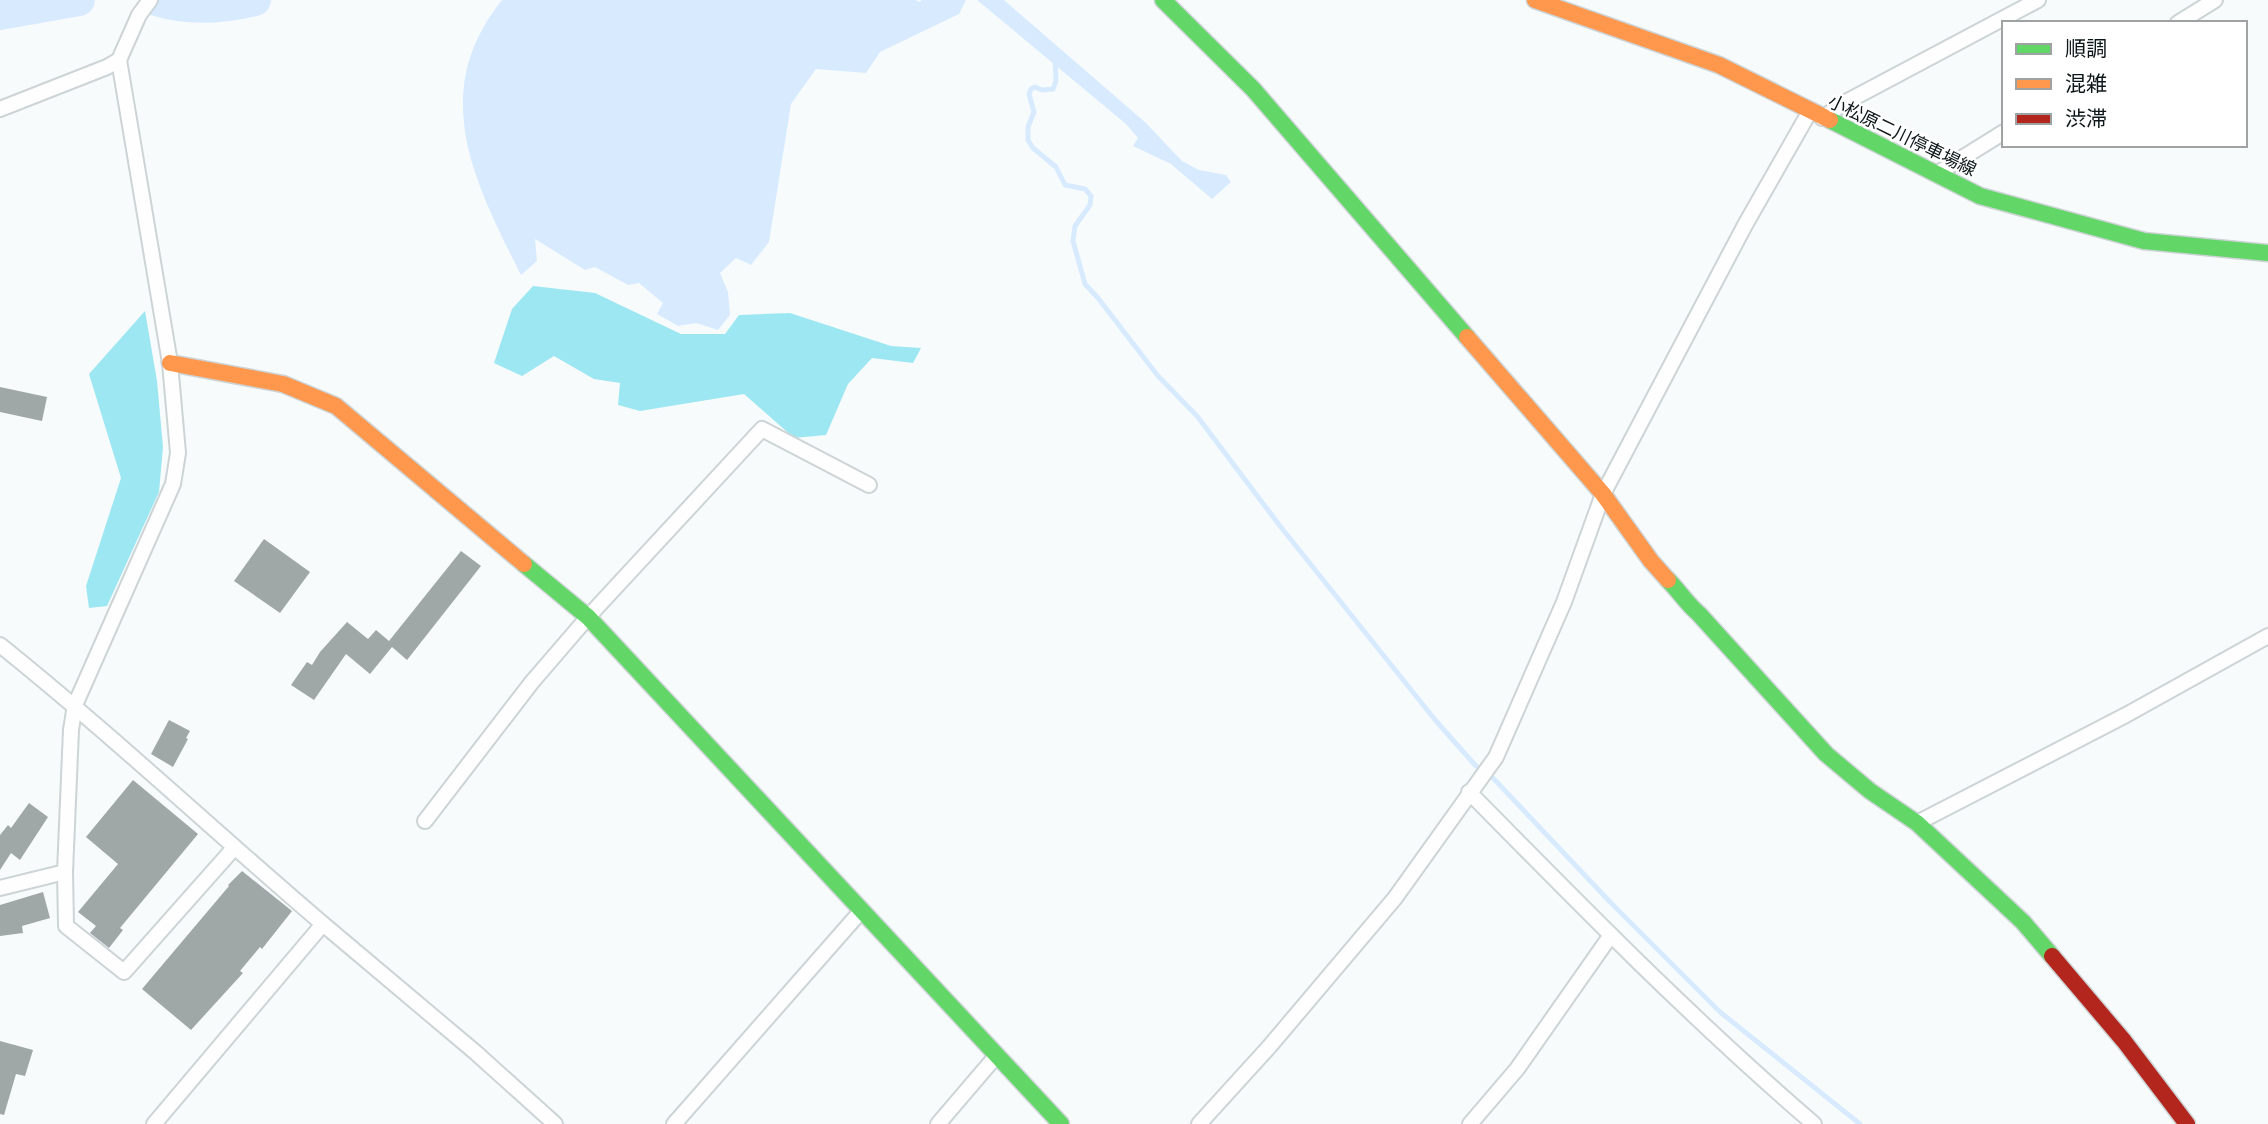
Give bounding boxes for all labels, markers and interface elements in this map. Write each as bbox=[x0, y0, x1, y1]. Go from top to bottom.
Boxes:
legend bbox=[2002, 21, 2247, 147]
text: 順調 bbox=[2065, 34, 2107, 64]
text: 混雑 bbox=[2065, 69, 2107, 99]
street label: 小松原二川停車場線 bbox=[1824, 89, 1980, 183]
text: 渋滞 bbox=[2065, 104, 2107, 134]

